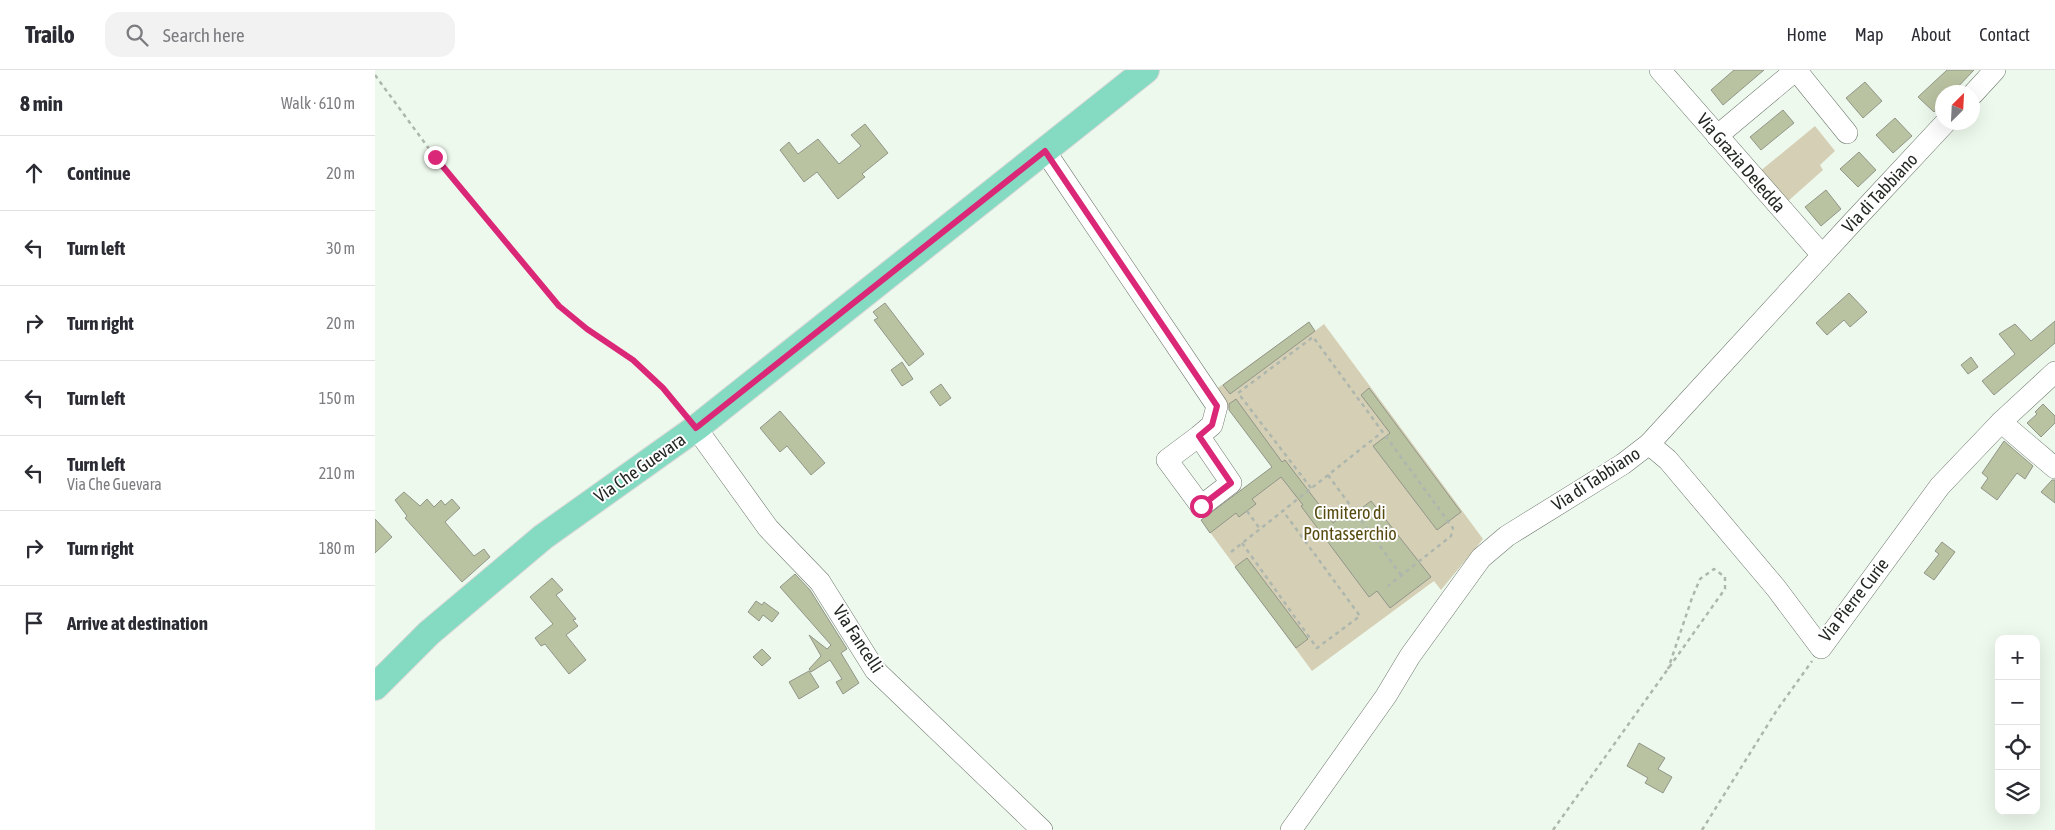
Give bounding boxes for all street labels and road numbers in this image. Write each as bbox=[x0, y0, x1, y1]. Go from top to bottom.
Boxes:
street label: Via Grazia Deledda bbox=[1693, 109, 1790, 217]
street label: Via di Tabbiano bbox=[1838, 149, 1922, 237]
street label: Via Che Guevara bbox=[590, 428, 689, 507]
street label: Via di Tabbiano bbox=[1548, 442, 1644, 515]
street label: Via Pierre Curie bbox=[1814, 554, 1893, 646]
street label: Via Fancelli bbox=[829, 601, 888, 676]

